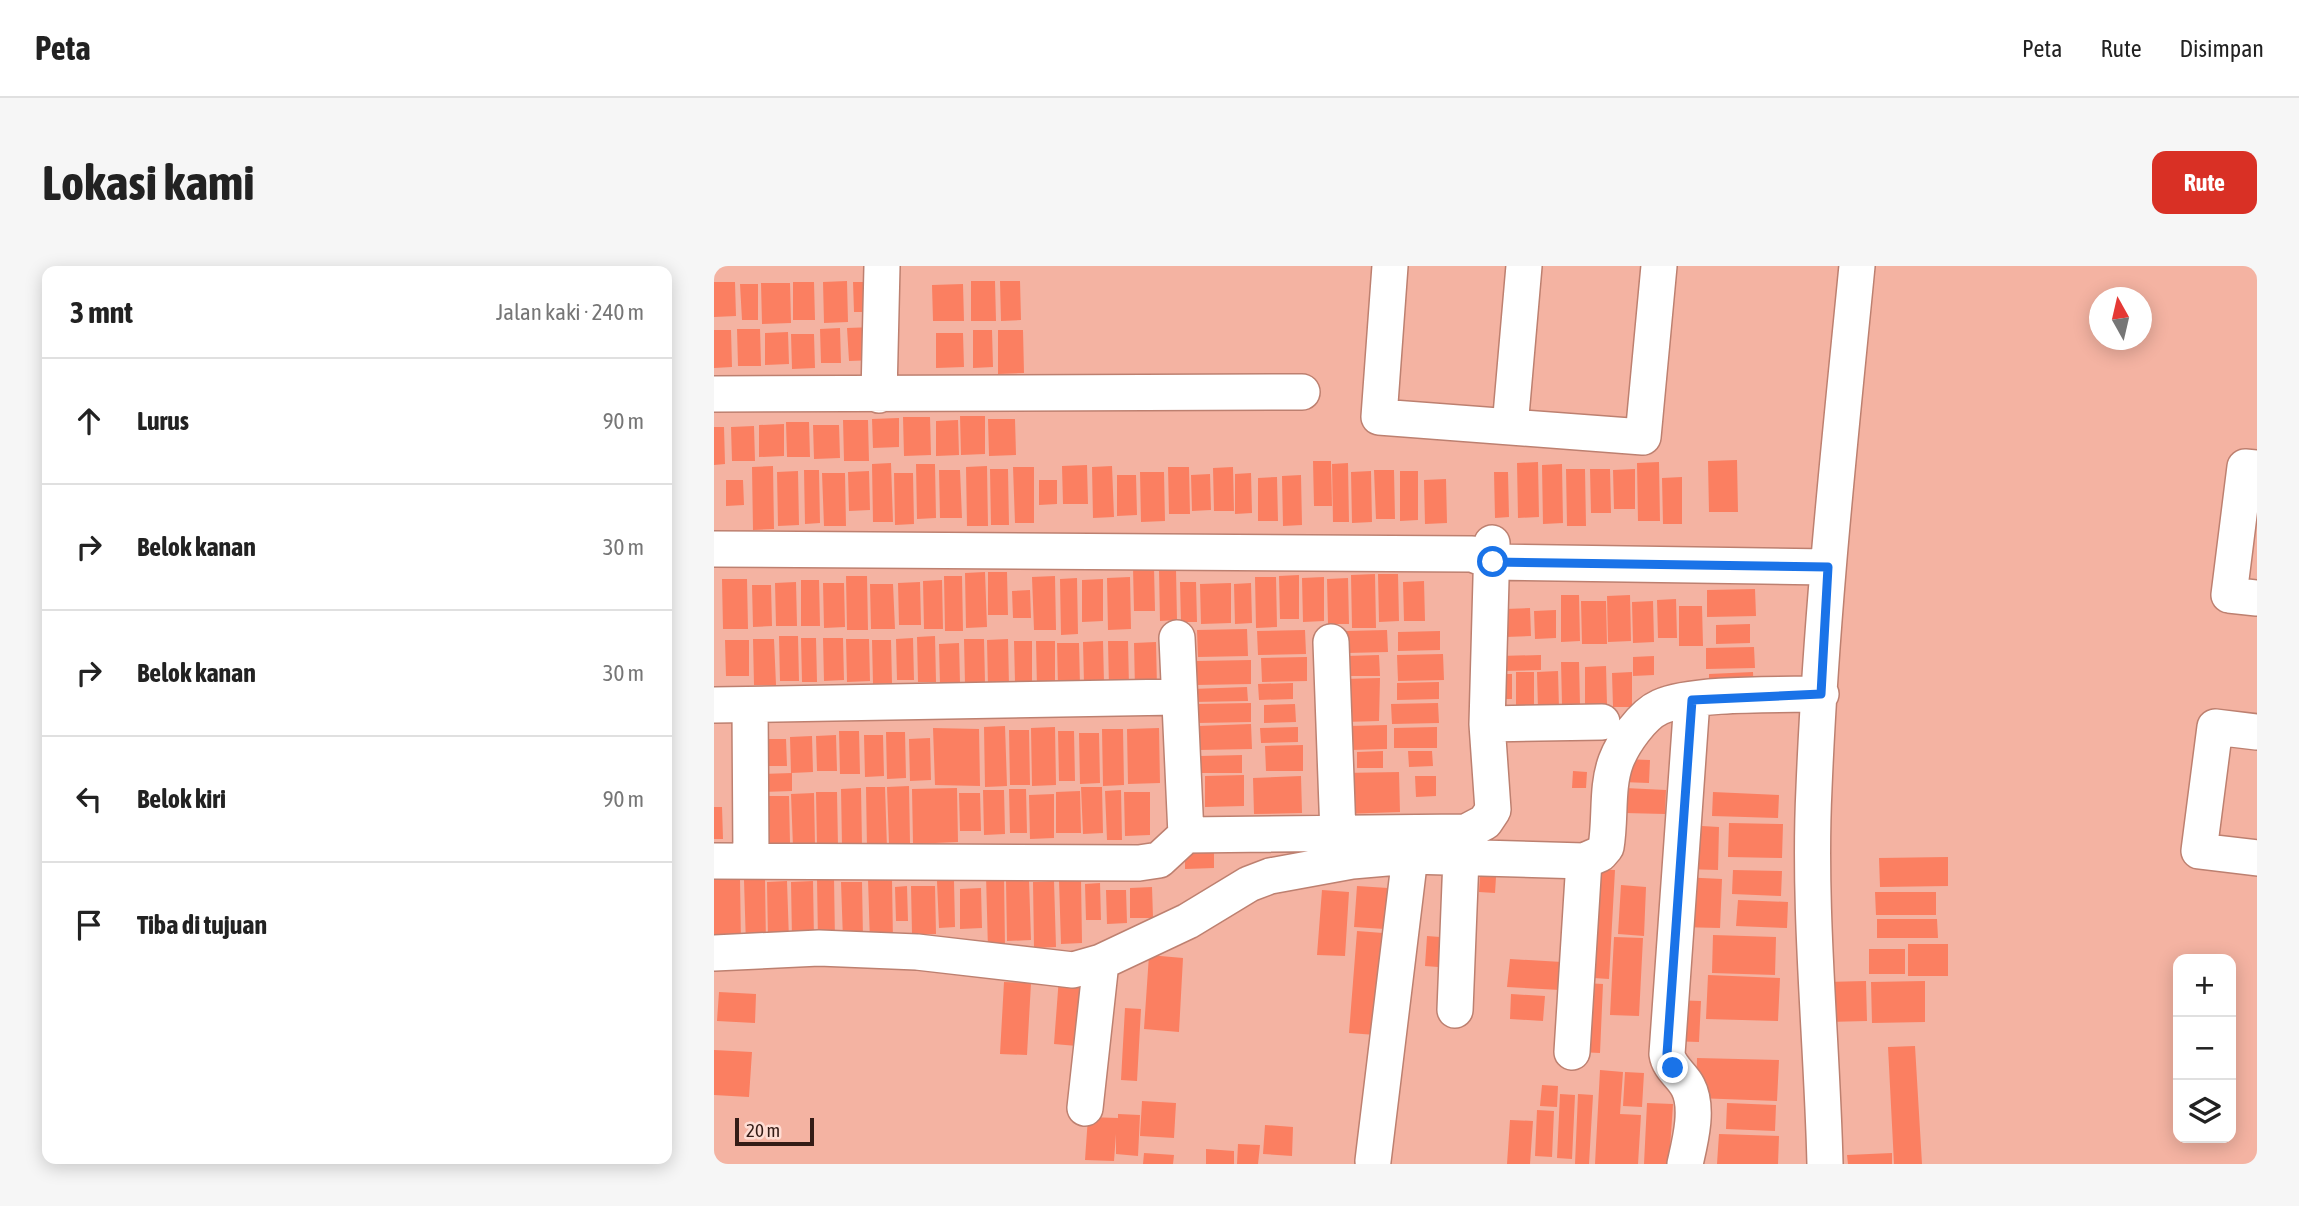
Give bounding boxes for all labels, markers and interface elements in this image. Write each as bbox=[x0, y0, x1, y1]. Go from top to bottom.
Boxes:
text: Peta bbox=[35, 29, 91, 67]
text: Peta bbox=[2022, 35, 2062, 62]
text: Rute bbox=[2100, 35, 2142, 62]
text: Disimpan bbox=[2180, 35, 2264, 62]
button: Rute bbox=[2152, 151, 2257, 214]
text: Lokasi kami bbox=[42, 154, 255, 210]
north arrow bbox=[2089, 287, 2152, 350]
text: 3 mnt bbox=[70, 295, 133, 329]
text: Jalan kaki · 240 m bbox=[496, 299, 644, 325]
icon: ahead bbox=[70, 402, 108, 440]
text: Lurus bbox=[137, 406, 189, 436]
text: 90 m bbox=[603, 408, 644, 434]
icon: right bbox=[70, 528, 108, 566]
text: Belok kanan bbox=[137, 532, 256, 562]
text: 30 m bbox=[603, 534, 644, 560]
route start bbox=[1477, 546, 1508, 577]
icon: right bbox=[70, 654, 108, 692]
text: Belok kanan bbox=[137, 658, 256, 688]
text: 30 m bbox=[603, 660, 644, 686]
icon: left bbox=[70, 780, 108, 818]
text: Belok kiri bbox=[137, 784, 226, 814]
text: 90 m bbox=[603, 786, 644, 812]
icon: arrive bbox=[70, 906, 108, 944]
text: Tiba di tujuan bbox=[137, 910, 267, 940]
map controls bbox=[2173, 954, 2236, 1143]
button: + bbox=[2173, 954, 2236, 1017]
button: − bbox=[2173, 1017, 2236, 1080]
route end bbox=[1657, 1052, 1688, 1083]
button: layers bbox=[2173, 1080, 2236, 1143]
scale bar bbox=[735, 1115, 814, 1147]
text: 20 m bbox=[746, 1119, 780, 1141]

